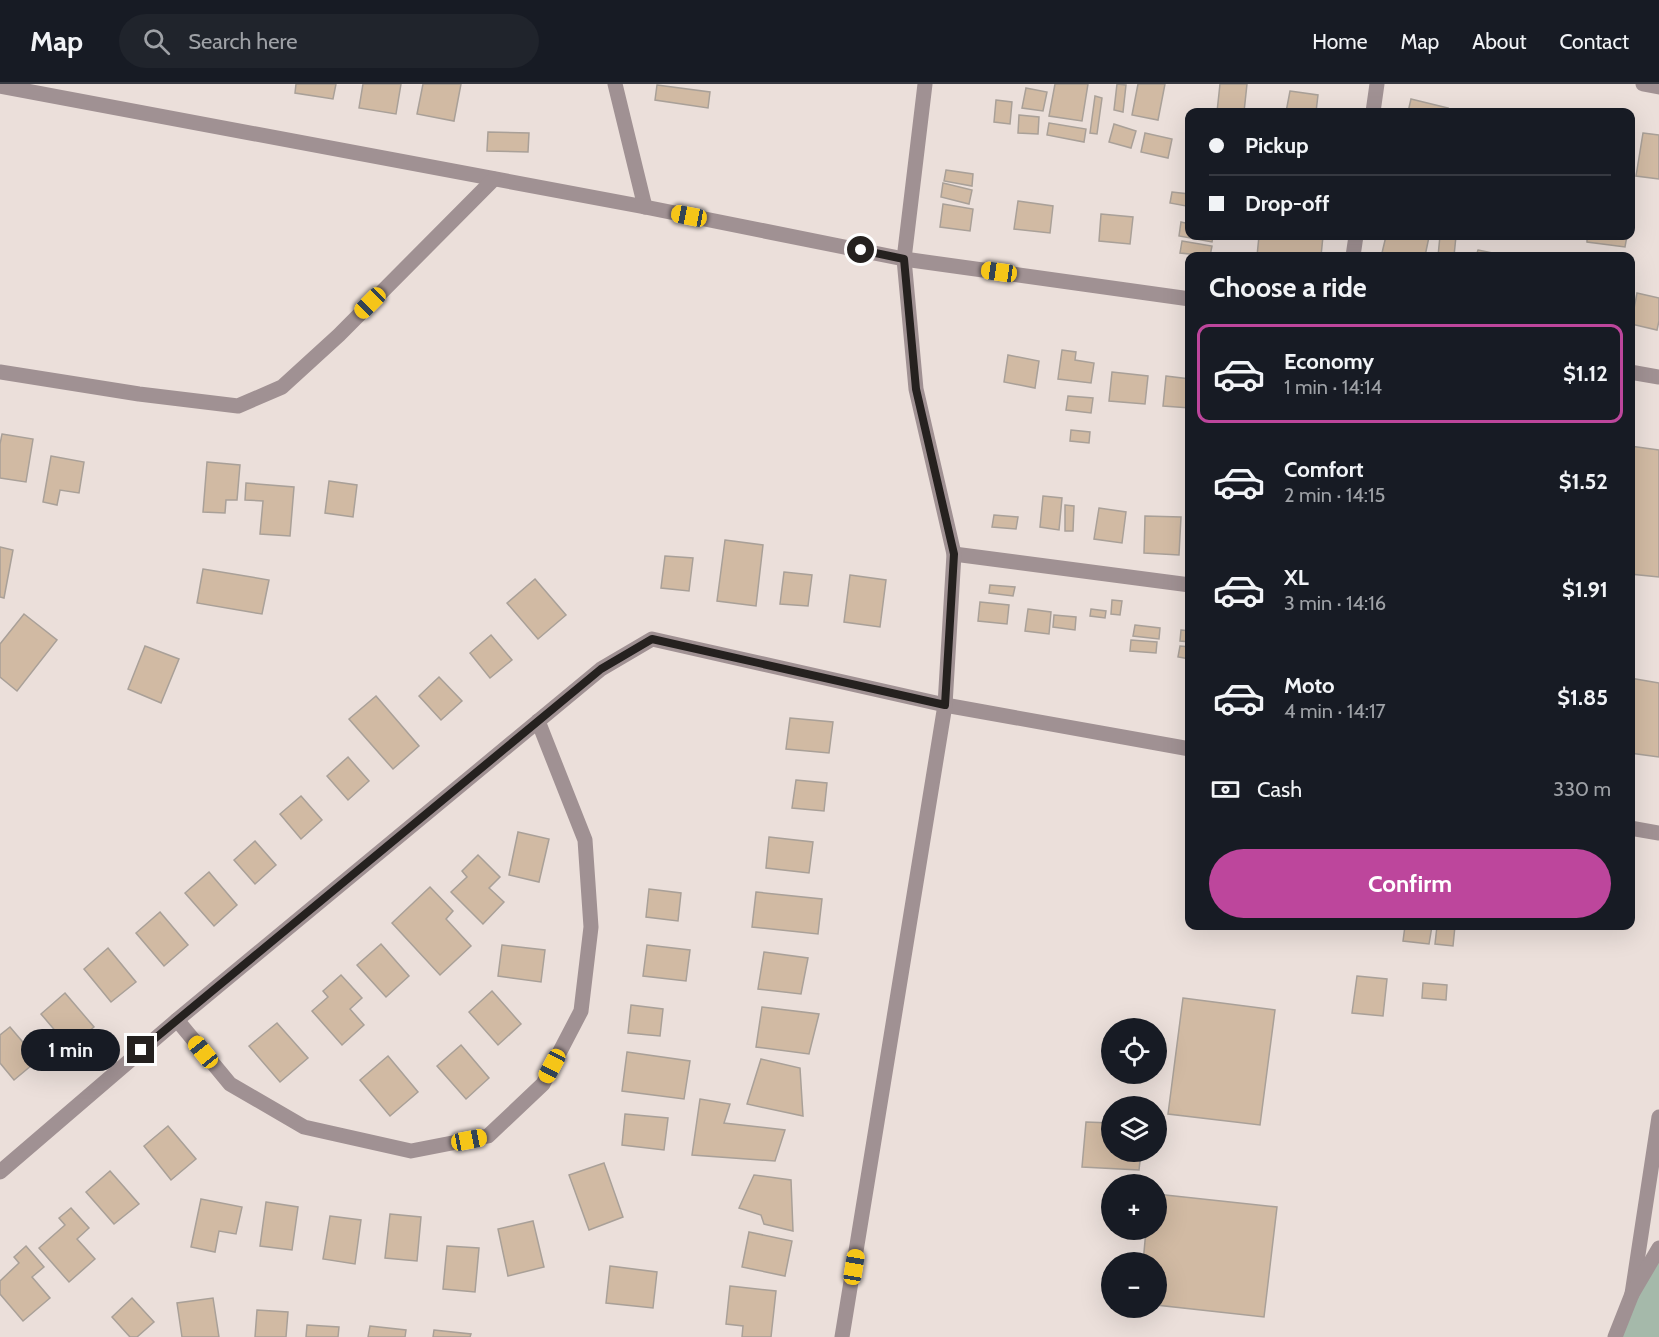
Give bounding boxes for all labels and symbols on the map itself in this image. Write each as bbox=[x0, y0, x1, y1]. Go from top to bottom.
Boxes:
car bbox=[670, 204, 708, 228]
route start bbox=[847, 236, 874, 263]
car bbox=[980, 261, 1018, 283]
car bbox=[351, 284, 389, 322]
callout: 1 min bbox=[21, 1029, 120, 1071]
car bbox=[185, 1032, 221, 1072]
route end bbox=[127, 1036, 154, 1063]
car bbox=[536, 1046, 568, 1086]
car bbox=[450, 1128, 488, 1152]
car bbox=[842, 1248, 866, 1286]

